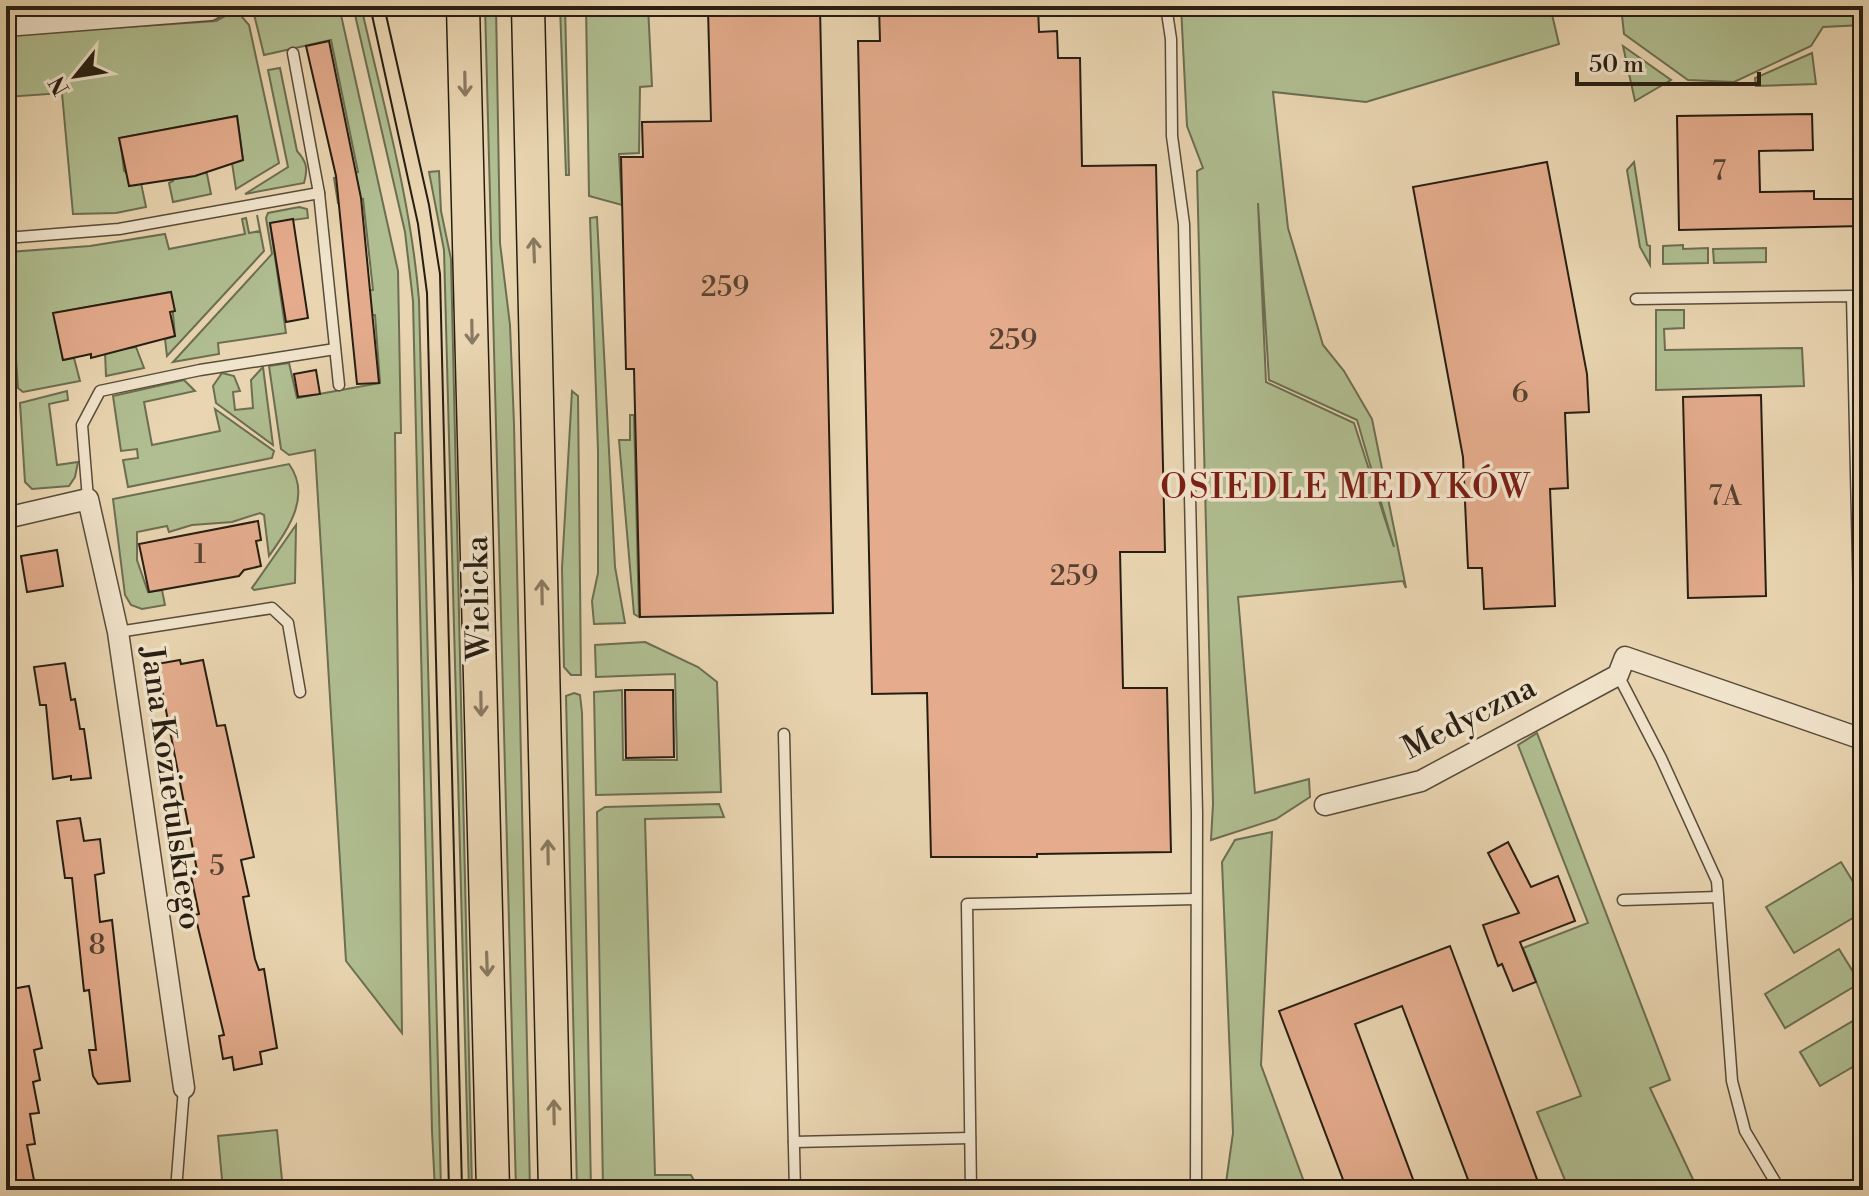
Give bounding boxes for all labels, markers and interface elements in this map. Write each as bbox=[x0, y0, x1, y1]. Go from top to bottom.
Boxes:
north arrow bbox=[36, 36, 116, 116]
scale bar bbox=[1577, 36, 1759, 86]
text: 50 m bbox=[1589, 50, 1644, 80]
text: N bbox=[44, 70, 76, 100]
one-way arrow bbox=[457, 70, 472, 97]
house number: 7 bbox=[1712, 154, 1726, 189]
one-way arrow bbox=[526, 237, 541, 264]
house number: 259 bbox=[701, 270, 749, 305]
one-way arrow bbox=[464, 318, 480, 345]
house number: 259 bbox=[989, 323, 1037, 358]
house number: 6 bbox=[1512, 376, 1529, 411]
district label: OSIEDLE MEDYKÓW bbox=[1160, 464, 1532, 509]
house number: 7A bbox=[1708, 479, 1742, 514]
street label: Wielicka bbox=[457, 535, 499, 662]
house number: 1 bbox=[194, 537, 206, 572]
house number: 259 bbox=[1050, 559, 1098, 594]
one-way arrow bbox=[535, 579, 550, 606]
street label: Jana Kozietulskiego bbox=[131, 643, 211, 932]
street label: Medyczna bbox=[1396, 667, 1543, 769]
one-way arrow bbox=[473, 690, 488, 717]
one-way arrow bbox=[540, 839, 556, 866]
house number: 5 bbox=[209, 849, 225, 884]
house number: 8 bbox=[88, 928, 106, 963]
one-way arrow bbox=[480, 950, 495, 977]
one-way arrow bbox=[546, 1099, 561, 1126]

